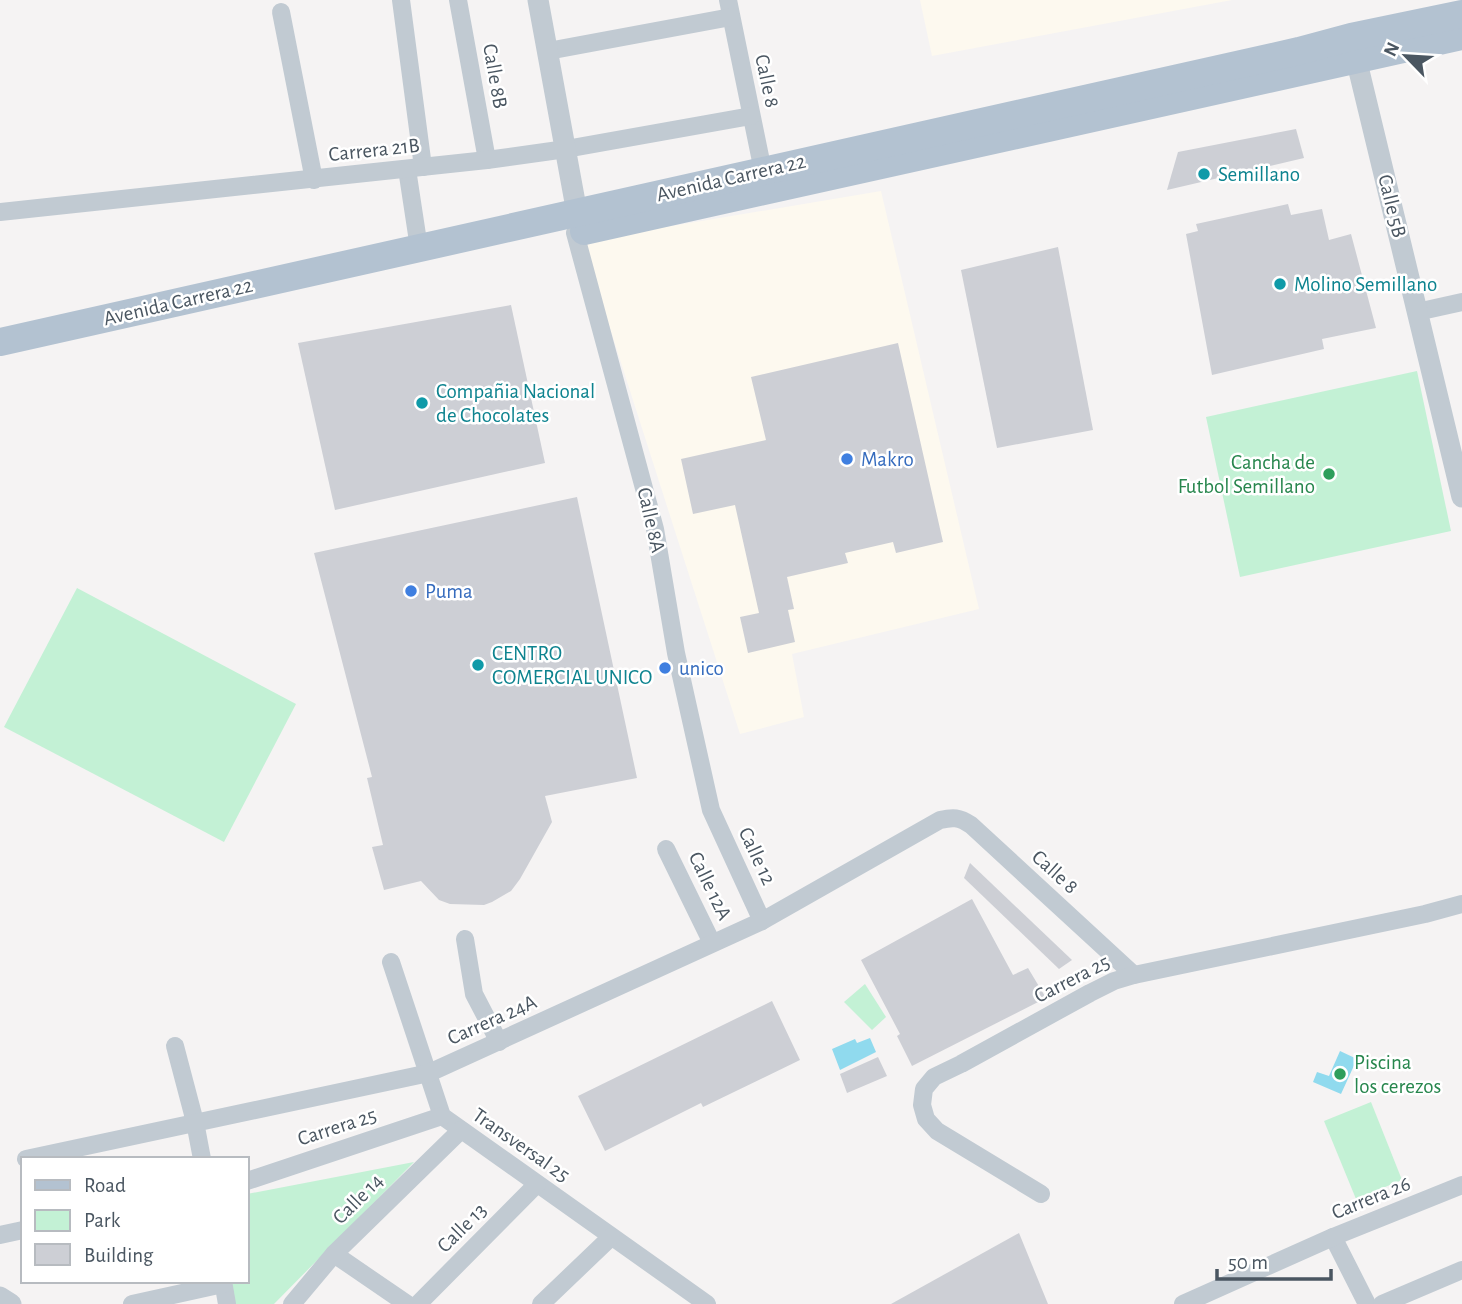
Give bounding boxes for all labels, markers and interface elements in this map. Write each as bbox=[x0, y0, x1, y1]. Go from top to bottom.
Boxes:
north arrow bbox=[1371, 21, 1441, 91]
text: N bbox=[1381, 39, 1403, 59]
street label: Calle 8B bbox=[479, 42, 511, 110]
street label: Calle 8 bbox=[751, 52, 783, 110]
street label: Carrera 21B bbox=[327, 135, 421, 165]
street label: Avenida Carrera 22 bbox=[654, 151, 808, 205]
place label: Semillano bbox=[1218, 164, 1300, 185]
marker: Semillano bbox=[1196, 166, 1212, 182]
street label: Calle 5B bbox=[1374, 172, 1410, 240]
place label: Molino Semillano bbox=[1294, 274, 1437, 295]
street label: Avenida Carrera 22 bbox=[101, 275, 255, 329]
marker: Molino Semillano bbox=[1272, 276, 1288, 292]
place label: Compañia Nacional de Chocolates bbox=[436, 381, 595, 426]
marker: Compañia Nacional de Chocolates bbox=[414, 395, 430, 411]
place label: Makro bbox=[861, 449, 914, 470]
marker: Makro bbox=[839, 451, 855, 467]
place label: Cancha de Futbol Semillano bbox=[1178, 452, 1315, 497]
marker: Cancha de Futbol Semillano bbox=[1321, 466, 1337, 482]
street label: Calle 8A bbox=[633, 485, 669, 555]
place label: Puma bbox=[425, 581, 473, 602]
marker: Puma bbox=[403, 583, 419, 599]
place label: CENTRO COMERCIAL UNICO bbox=[492, 643, 652, 688]
marker: CENTRO COMERCIAL UNICO bbox=[470, 657, 486, 673]
place label: unico bbox=[679, 658, 724, 679]
marker: unico bbox=[657, 660, 673, 676]
street label: Calle 12 bbox=[735, 824, 779, 888]
street label: Calle 8 bbox=[1028, 846, 1082, 898]
street label: Calle 12A bbox=[685, 849, 735, 923]
street label: Carrera 25 bbox=[1031, 951, 1113, 1007]
street label: Carrera 24A bbox=[444, 991, 540, 1049]
place label: Piscina los cerezos bbox=[1354, 1052, 1441, 1097]
marker: Piscina los cerezos bbox=[1332, 1066, 1348, 1082]
street label: Carrera 25 bbox=[295, 1104, 379, 1150]
street label: Transversal 25 bbox=[469, 1104, 573, 1186]
legend bbox=[21, 1157, 248, 1283]
street label: Calle 14 bbox=[329, 1170, 387, 1228]
street label: Carrera 26 bbox=[1329, 1173, 1413, 1223]
text: Road bbox=[84, 1175, 126, 1196]
street label: Calle 13 bbox=[433, 1199, 491, 1257]
text: Park bbox=[84, 1210, 121, 1231]
scale bar bbox=[1217, 1238, 1331, 1282]
text: Building bbox=[84, 1245, 154, 1266]
text: 50 m bbox=[1228, 1252, 1268, 1273]

